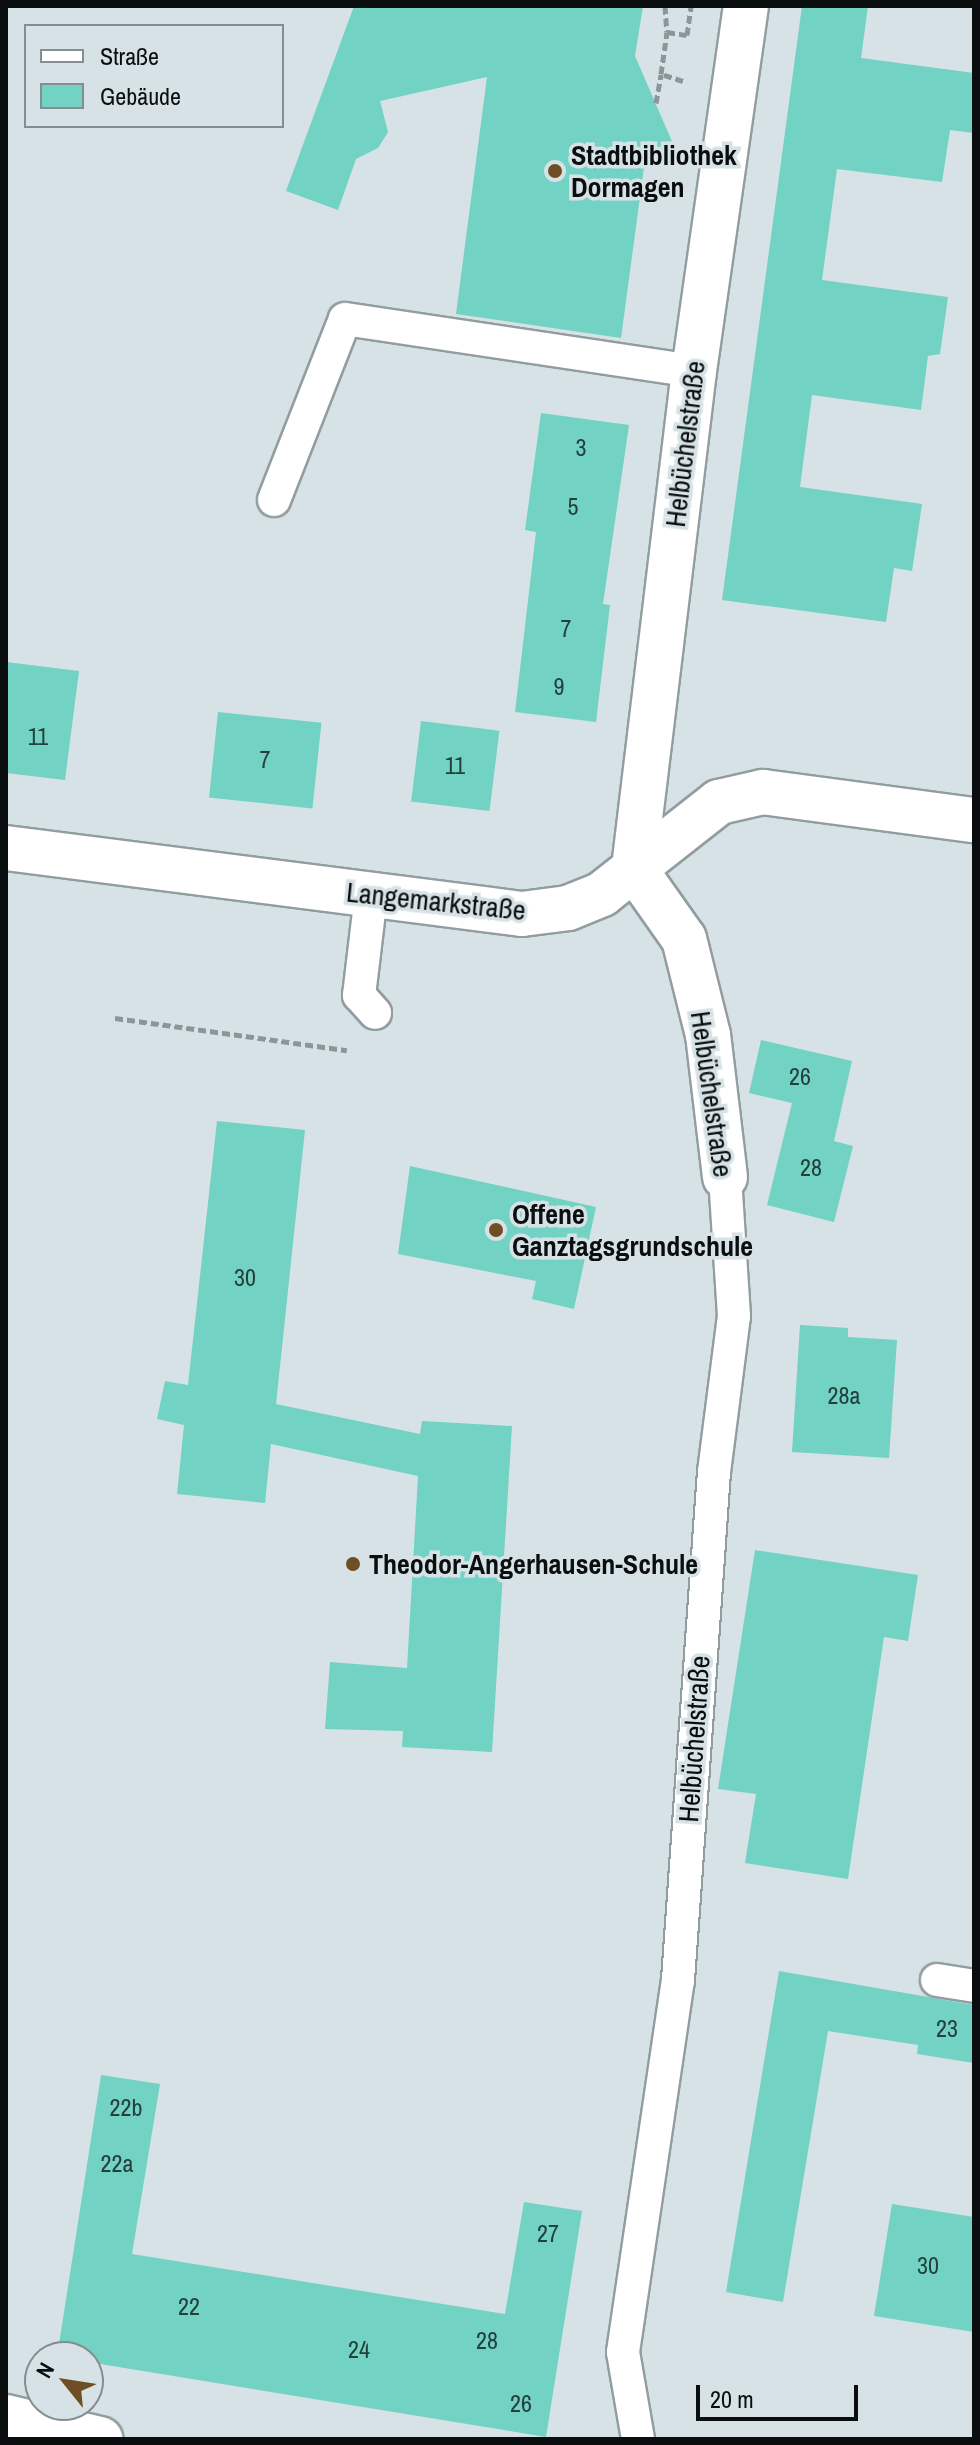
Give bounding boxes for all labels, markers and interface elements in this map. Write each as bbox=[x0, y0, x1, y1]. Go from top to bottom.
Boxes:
legend bbox=[24, 24, 284, 128]
text: Straße bbox=[100, 40, 159, 72]
text: Gebäude bbox=[100, 80, 181, 112]
place label: Stadtbibliothek Dormagen bbox=[571, 138, 737, 204]
marker: Stadtbibliothek Dormagen bbox=[546, 162, 564, 180]
street label: Helbüchelstraße bbox=[658, 359, 712, 529]
house number: 3 bbox=[576, 434, 586, 462]
house number: 5 bbox=[568, 493, 578, 521]
house number: 7 bbox=[561, 615, 571, 643]
house number: 9 bbox=[554, 673, 564, 701]
house number: 11 bbox=[28, 723, 48, 751]
house number: 7 bbox=[260, 746, 270, 774]
house number: 11 bbox=[445, 752, 465, 780]
street label: Langemarkstraße bbox=[345, 875, 527, 927]
street label: Helbüchelstraße bbox=[684, 1009, 740, 1179]
house number: 26 bbox=[789, 1063, 811, 1091]
house number: 28 bbox=[800, 1154, 822, 1182]
place label: Offene Ganztagsgrundschule bbox=[512, 1197, 753, 1263]
marker: Offene Ganztagsgrundschule bbox=[487, 1221, 505, 1239]
house number: 30 bbox=[234, 1264, 256, 1292]
house number: 28a bbox=[828, 1382, 860, 1410]
place label: Theodor-Angerhausen-Schule bbox=[369, 1547, 698, 1581]
marker: Theodor-Angerhausen-Schule bbox=[344, 1555, 362, 1573]
street label: Helbüchelstraße bbox=[671, 1654, 717, 1824]
house number: 23 bbox=[936, 2015, 958, 2043]
house number: 22b bbox=[110, 2094, 142, 2122]
house number: 22a bbox=[101, 2150, 133, 2178]
house number: 27 bbox=[537, 2220, 559, 2248]
house number: 30 bbox=[917, 2252, 939, 2280]
house number: 22 bbox=[178, 2293, 200, 2321]
house number: 28 bbox=[476, 2327, 498, 2355]
house number: 24 bbox=[348, 2336, 370, 2364]
north arrow bbox=[24, 2341, 104, 2421]
text: N bbox=[29, 2357, 61, 2383]
scale bar bbox=[700, 2369, 862, 2419]
text: 20 m bbox=[710, 2383, 754, 2415]
house number: 26 bbox=[510, 2390, 532, 2418]

